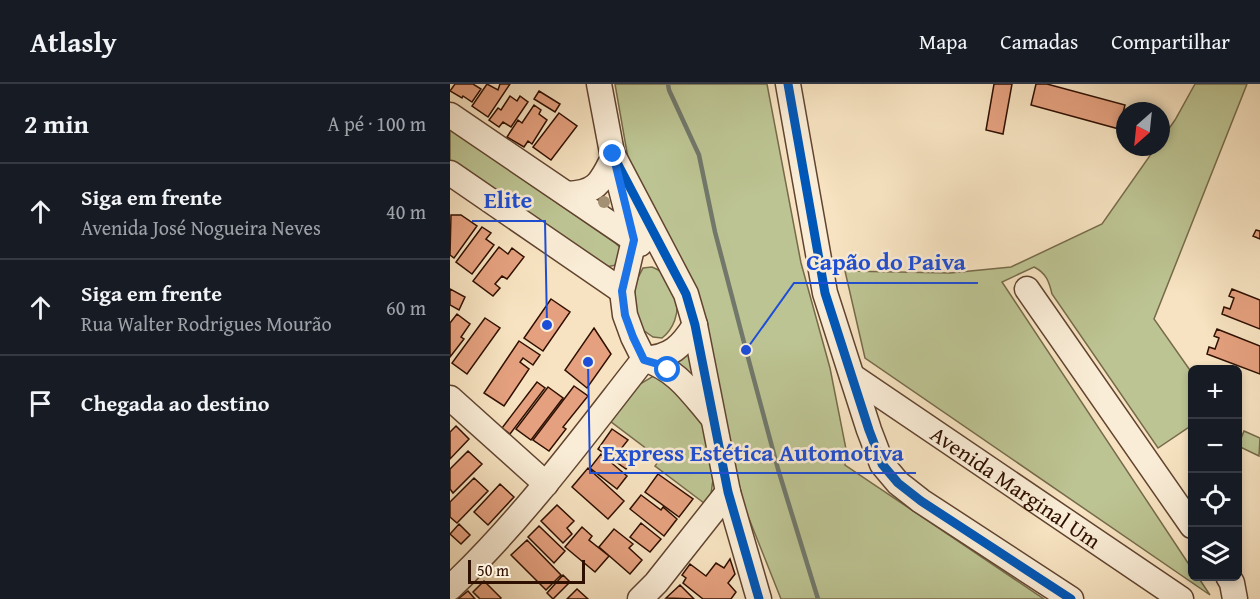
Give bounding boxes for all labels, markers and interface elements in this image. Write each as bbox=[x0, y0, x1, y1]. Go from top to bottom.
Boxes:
text: Atlasly bbox=[30, 21, 117, 62]
text: Mapa bbox=[919, 26, 967, 57]
text: Camadas bbox=[1000, 26, 1078, 57]
text: Compartilhar bbox=[1111, 26, 1230, 57]
north arrow bbox=[1116, 102, 1170, 156]
text: 2 min bbox=[24, 104, 89, 143]
text: A pé · 100 m bbox=[328, 109, 426, 138]
route end bbox=[599, 140, 625, 166]
callout: Elite bbox=[472, 179, 545, 221]
text: Siga em frente bbox=[81, 181, 222, 213]
text: Elite bbox=[484, 182, 533, 217]
icon: ahead bbox=[24, 195, 57, 228]
text: 40 m bbox=[386, 197, 426, 226]
text: Avenida José Nogueira Neves bbox=[81, 213, 321, 242]
callout: Capão do Paiva bbox=[794, 241, 978, 283]
text: Capão do Paiva bbox=[806, 244, 966, 279]
text: Siga em frente bbox=[81, 277, 222, 309]
icon: ahead bbox=[24, 291, 57, 324]
text: 60 m bbox=[386, 293, 426, 322]
text: Rua Walter Rodrigues Mourão bbox=[81, 309, 332, 338]
route start bbox=[654, 356, 680, 382]
map controls bbox=[1188, 365, 1242, 581]
button: + bbox=[1188, 365, 1242, 419]
icon: arrive bbox=[24, 387, 57, 420]
text: Chegada ao destino bbox=[81, 387, 269, 419]
street label: Avenida Marginal Um bbox=[924, 418, 1107, 556]
button: − bbox=[1188, 419, 1242, 473]
callout: Express Estética Automotiva bbox=[590, 431, 916, 473]
text: Express Estética Automotiva bbox=[602, 435, 905, 470]
button: locate bbox=[1188, 473, 1242, 527]
button: layers bbox=[1188, 527, 1242, 581]
scale bar bbox=[468, 557, 585, 584]
text: 50 m bbox=[477, 558, 509, 582]

